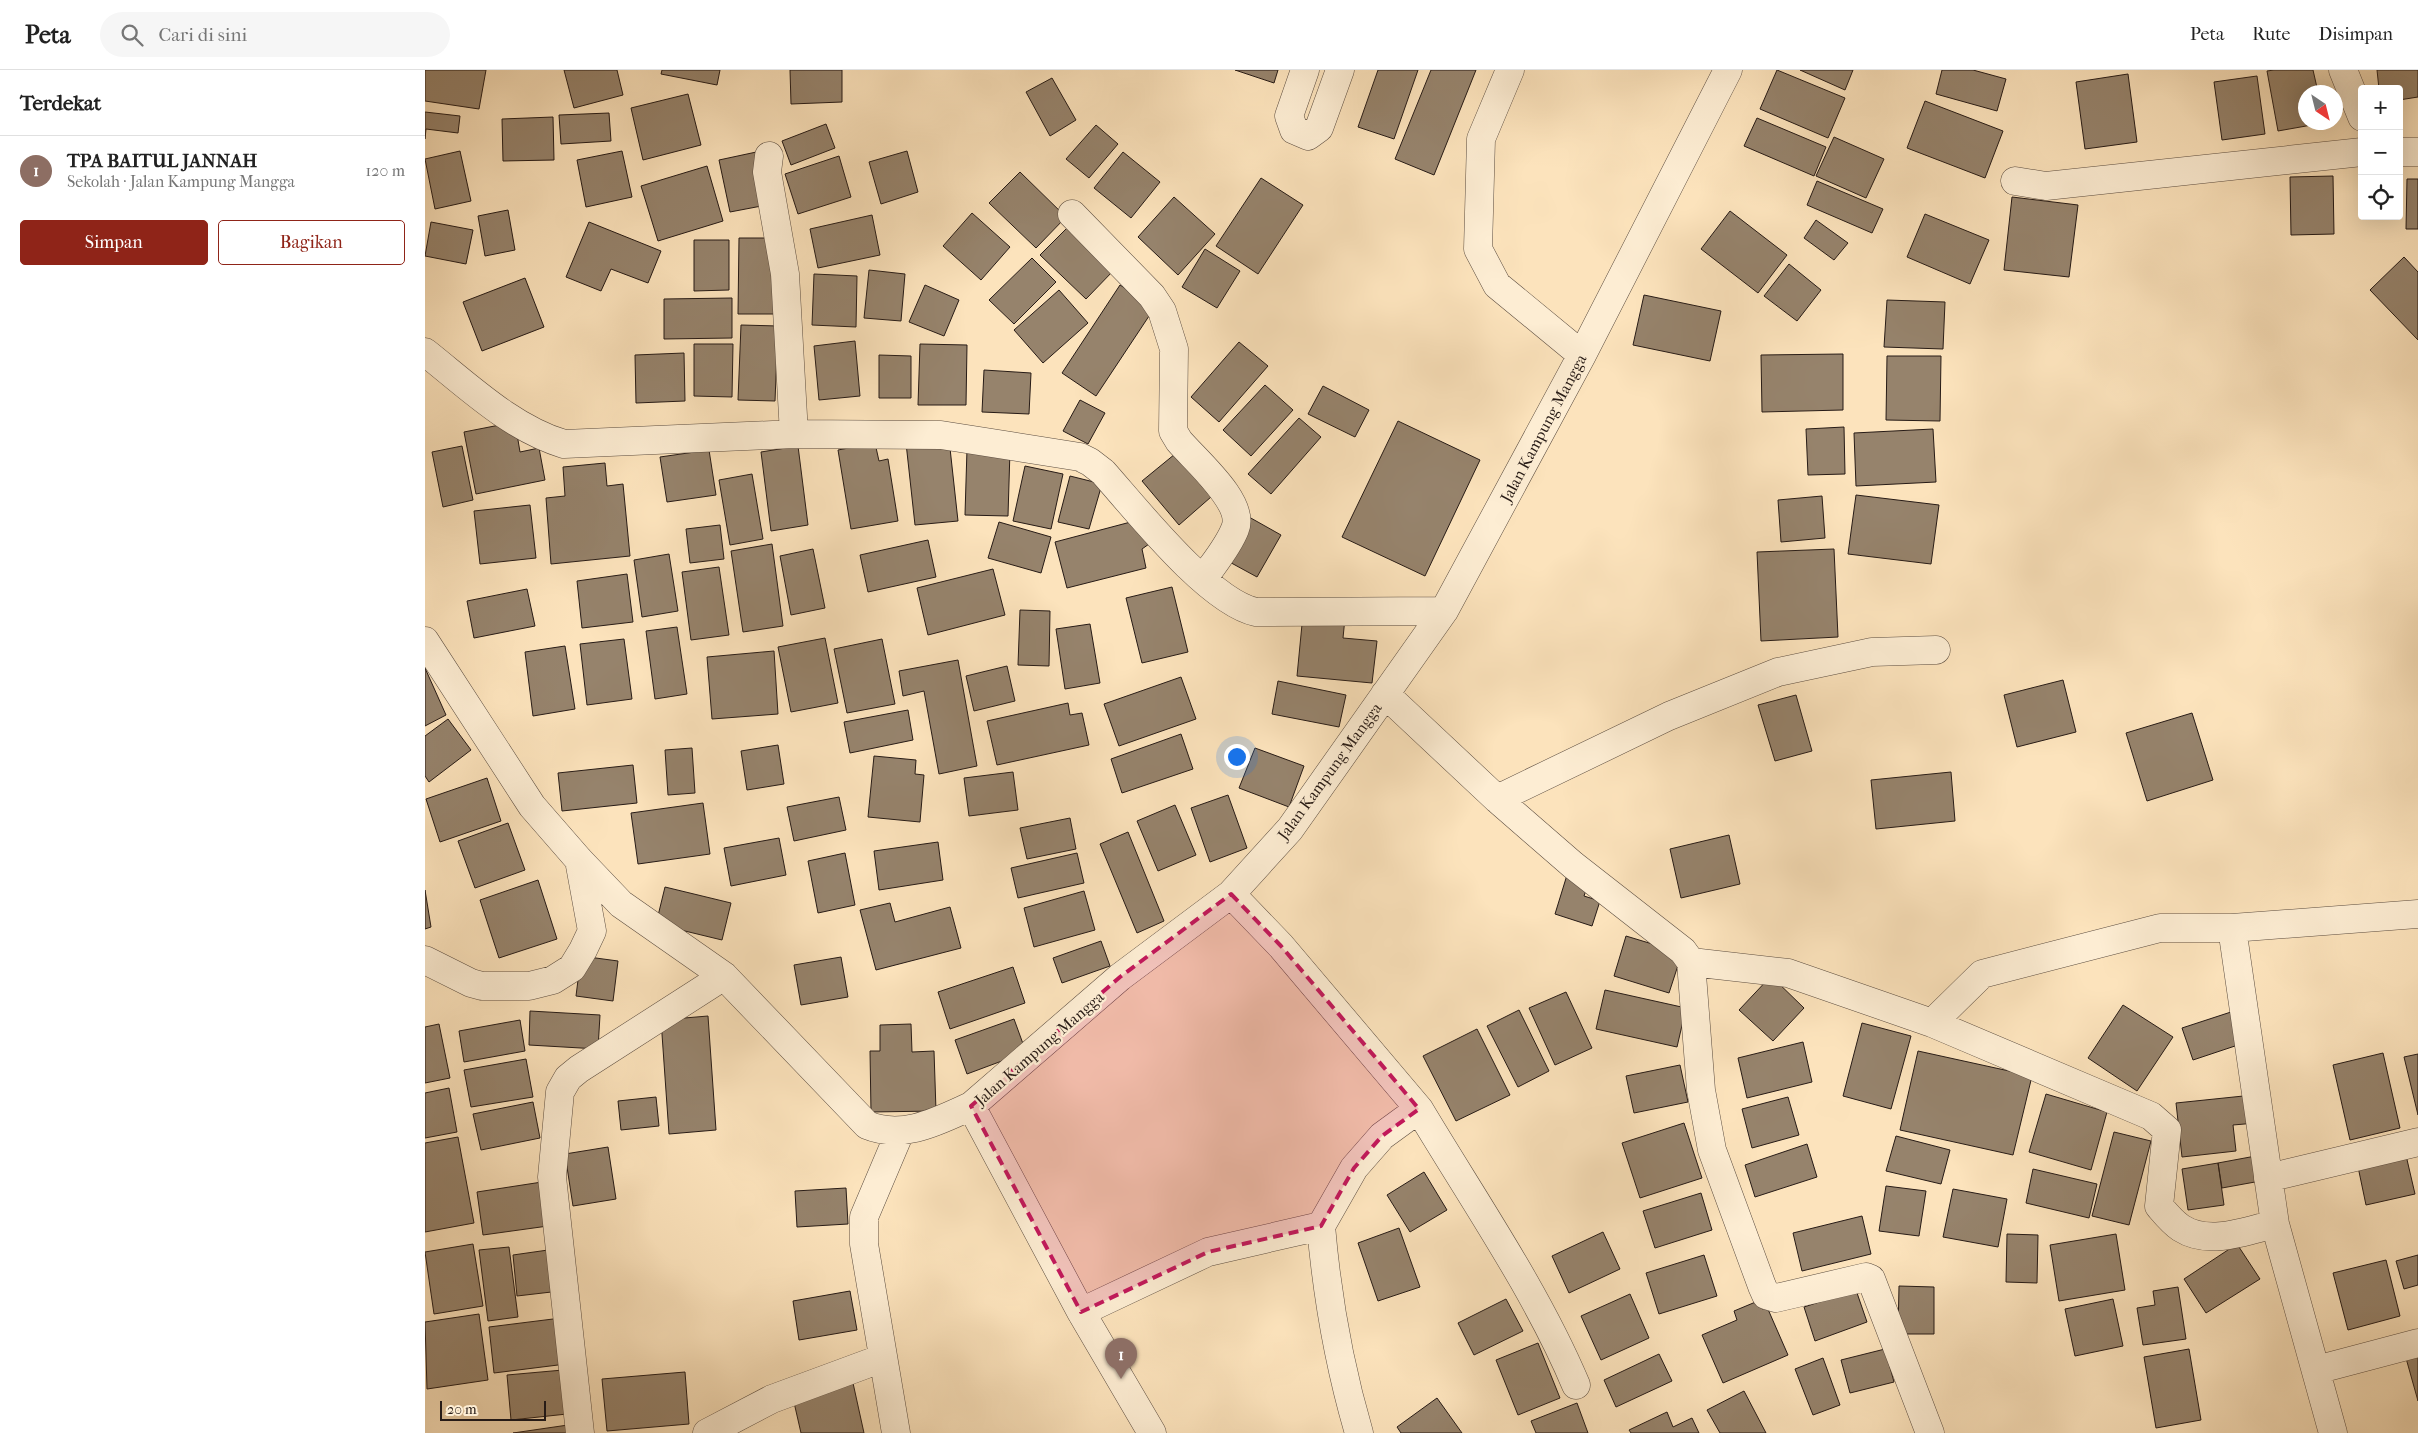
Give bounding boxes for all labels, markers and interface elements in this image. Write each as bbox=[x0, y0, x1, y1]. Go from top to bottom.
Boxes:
search box bbox=[100, 12, 450, 57]
text: Peta bbox=[25, 21, 70, 49]
icon: search bbox=[118, 21, 146, 49]
text: Cari di sini bbox=[158, 24, 247, 46]
text: Peta bbox=[2190, 24, 2224, 45]
text: Rute bbox=[2252, 24, 2290, 45]
text: Disimpan bbox=[2318, 24, 2393, 45]
north arrow bbox=[2298, 85, 2343, 130]
map controls bbox=[2358, 85, 2403, 220]
button: + bbox=[2358, 85, 2403, 130]
text: Terdekat bbox=[20, 91, 101, 115]
button: − bbox=[2358, 130, 2403, 175]
text: TPA BAITUL JANNAH bbox=[67, 150, 257, 172]
text: 1 bbox=[33, 161, 39, 180]
text: 120 m bbox=[366, 161, 405, 180]
text: Sekolah · Jalan Kampung Mangga bbox=[67, 172, 295, 191]
button: locate bbox=[2358, 175, 2403, 220]
button: Simpan bbox=[20, 220, 208, 265]
button: Bagikan bbox=[218, 220, 405, 265]
street label: Jalan Kampung Mangga bbox=[1495, 350, 1591, 507]
street label: Jalan Kampung Mangga bbox=[1272, 699, 1386, 845]
your location bbox=[1224, 744, 1250, 770]
street label: Jalan Kampung Mangga bbox=[969, 987, 1108, 1111]
pin: 1 bbox=[1105, 1338, 1137, 1379]
scale bar bbox=[440, 1398, 546, 1421]
text: 20 m bbox=[447, 1401, 477, 1418]

